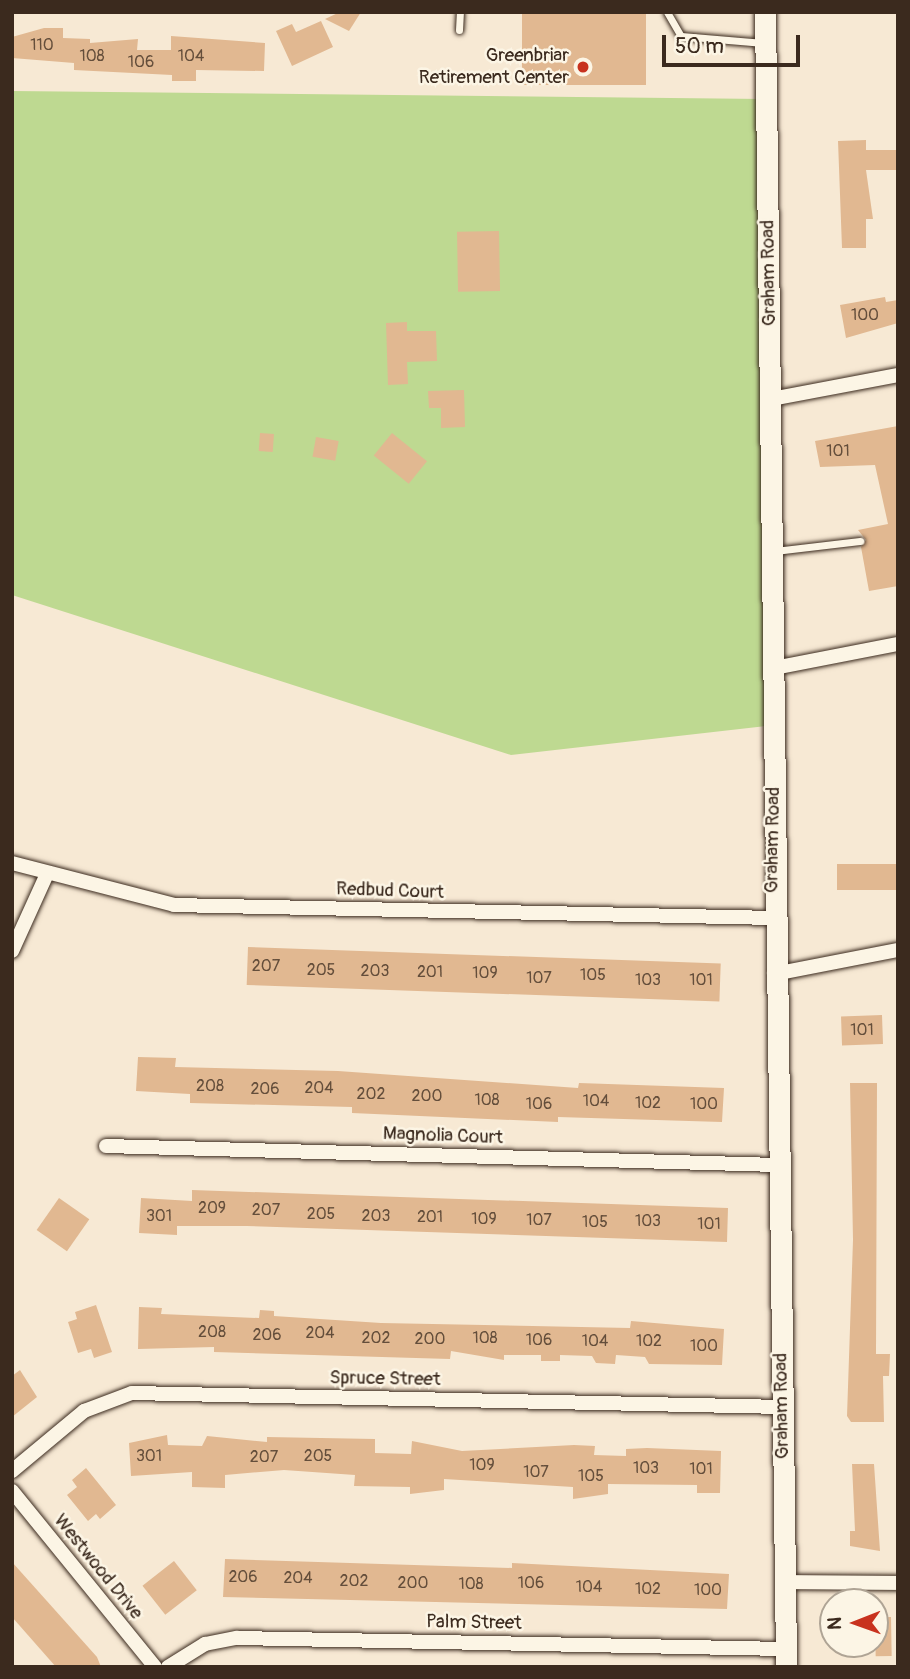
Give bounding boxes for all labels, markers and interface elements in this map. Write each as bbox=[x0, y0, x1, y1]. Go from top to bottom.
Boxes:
scale bar bbox=[665, 21, 803, 65]
text: 50 m bbox=[675, 33, 724, 60]
house number: 110 bbox=[30, 35, 54, 55]
place label: Greenbriar Retirement Center bbox=[419, 45, 569, 89]
house number: 108 bbox=[79, 46, 105, 66]
house number: 104 bbox=[178, 46, 204, 66]
house number: 106 bbox=[128, 52, 154, 72]
marker: Greenbriar Retirement Center bbox=[575, 59, 591, 75]
street label: Graham Road bbox=[757, 220, 781, 326]
house number: 100 bbox=[851, 305, 879, 325]
house number: 101 bbox=[826, 441, 850, 461]
street label: Graham Road bbox=[761, 787, 785, 893]
street label: Redbud Court bbox=[336, 878, 444, 904]
house number: 207 bbox=[252, 956, 280, 976]
house number: 205 bbox=[307, 960, 335, 980]
house number: 203 bbox=[361, 961, 389, 981]
house number: 201 bbox=[417, 962, 443, 982]
house number: 109 bbox=[472, 963, 498, 983]
house number: 105 bbox=[580, 965, 606, 985]
house number: 107 bbox=[526, 968, 552, 988]
house number: 103 bbox=[635, 970, 661, 990]
house number: 101 bbox=[689, 970, 713, 990]
house number: 101 bbox=[850, 1020, 874, 1040]
house number: 208 bbox=[196, 1076, 224, 1096]
house number: 204 bbox=[304, 1078, 334, 1098]
house number: 206 bbox=[250, 1079, 280, 1099]
house number: 202 bbox=[357, 1084, 385, 1104]
house number: 200 bbox=[412, 1086, 442, 1106]
house number: 108 bbox=[474, 1090, 500, 1110]
house number: 104 bbox=[583, 1091, 609, 1111]
house number: 102 bbox=[635, 1093, 661, 1113]
house number: 106 bbox=[526, 1094, 552, 1114]
house number: 100 bbox=[690, 1094, 718, 1114]
street label: Magnolia Court bbox=[383, 1123, 503, 1149]
house number: 209 bbox=[198, 1198, 226, 1218]
house number: 207 bbox=[252, 1200, 280, 1220]
house number: 205 bbox=[307, 1204, 335, 1224]
house number: 301 bbox=[146, 1206, 172, 1226]
house number: 203 bbox=[362, 1206, 390, 1226]
house number: 201 bbox=[417, 1207, 443, 1227]
house number: 109 bbox=[471, 1209, 497, 1229]
house number: 107 bbox=[526, 1210, 552, 1230]
house number: 103 bbox=[635, 1211, 661, 1231]
house number: 105 bbox=[582, 1212, 608, 1232]
house number: 101 bbox=[697, 1214, 721, 1234]
house number: 208 bbox=[198, 1322, 226, 1342]
house number: 204 bbox=[305, 1323, 335, 1343]
house number: 206 bbox=[252, 1325, 282, 1345]
house number: 202 bbox=[362, 1328, 390, 1348]
house number: 108 bbox=[472, 1328, 498, 1348]
house number: 200 bbox=[415, 1329, 445, 1349]
house number: 106 bbox=[526, 1330, 552, 1350]
house number: 104 bbox=[582, 1331, 608, 1351]
house number: 102 bbox=[636, 1331, 662, 1351]
house number: 100 bbox=[690, 1336, 718, 1356]
street label: Graham Road bbox=[770, 1353, 794, 1459]
street label: Spruce Street bbox=[329, 1367, 441, 1391]
house number: 301 bbox=[136, 1446, 162, 1466]
house number: 205 bbox=[304, 1446, 332, 1466]
house number: 207 bbox=[250, 1447, 278, 1467]
house number: 109 bbox=[469, 1455, 495, 1475]
house number: 103 bbox=[633, 1458, 659, 1478]
house number: 101 bbox=[689, 1459, 713, 1479]
house number: 107 bbox=[523, 1462, 549, 1482]
house number: 105 bbox=[578, 1466, 604, 1486]
street label: Westwood Drive bbox=[49, 1510, 147, 1624]
house number: 206 bbox=[228, 1567, 258, 1587]
house number: 204 bbox=[283, 1568, 313, 1588]
house number: 202 bbox=[340, 1571, 368, 1591]
house number: 200 bbox=[398, 1573, 428, 1593]
house number: 106 bbox=[518, 1573, 544, 1593]
house number: 108 bbox=[458, 1574, 484, 1594]
house number: 104 bbox=[576, 1577, 602, 1597]
house number: 102 bbox=[635, 1579, 661, 1599]
house number: 100 bbox=[694, 1580, 722, 1600]
north arrow bbox=[819, 1588, 889, 1658]
street label: Palm Street bbox=[426, 1611, 522, 1635]
text: N bbox=[823, 1617, 847, 1630]

